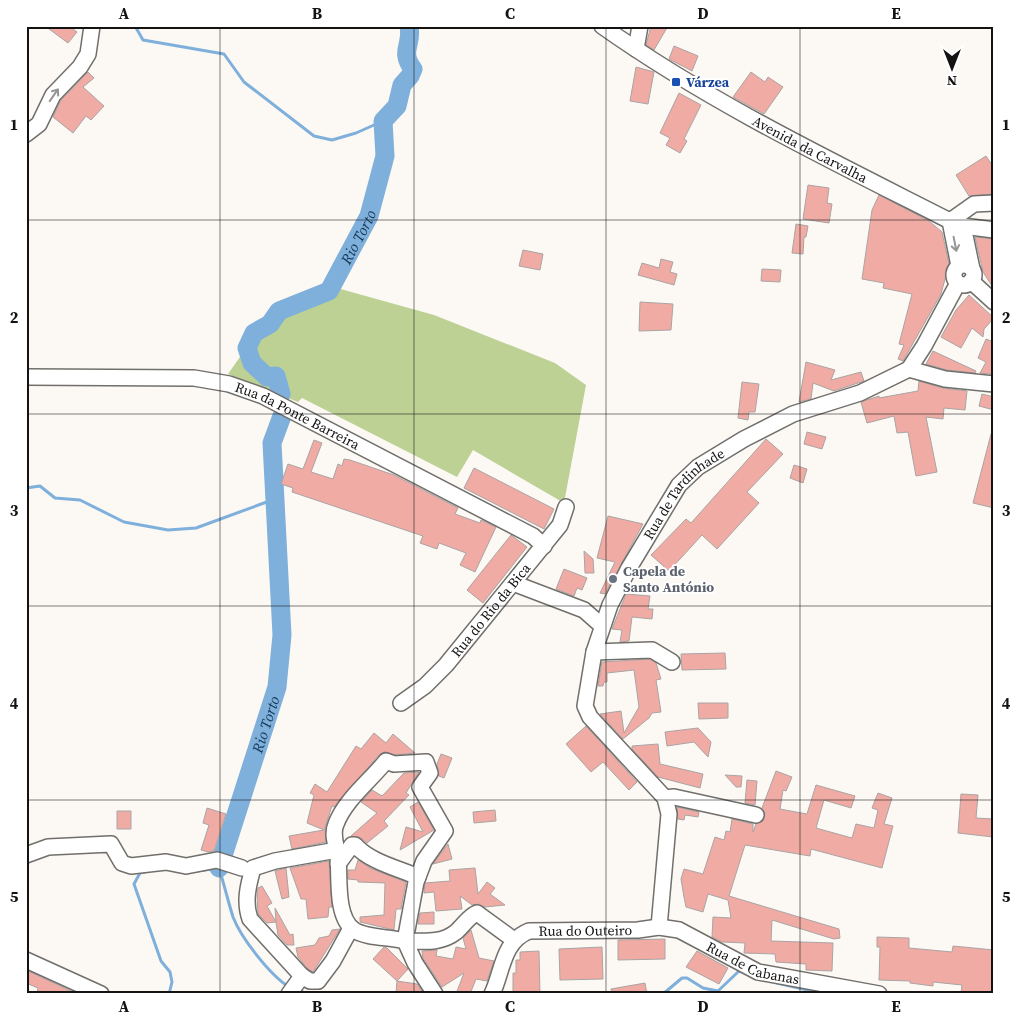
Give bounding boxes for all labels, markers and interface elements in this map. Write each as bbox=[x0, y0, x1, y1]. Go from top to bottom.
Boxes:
text: A bbox=[119, 2, 130, 24]
text: B bbox=[312, 2, 323, 24]
text: C bbox=[505, 2, 515, 24]
text: D bbox=[697, 2, 709, 24]
text: E bbox=[891, 2, 901, 24]
north arrow bbox=[928, 42, 978, 92]
text: N bbox=[947, 71, 957, 91]
place label: Várzea bbox=[686, 72, 730, 92]
marker: Várzea bbox=[670, 76, 682, 88]
one-way arrow bbox=[49, 88, 59, 102]
street label: Avenida da Carvalha bbox=[749, 111, 872, 188]
text: 1 bbox=[10, 113, 18, 135]
text: 1 bbox=[1002, 113, 1010, 135]
water label: Rio Torto bbox=[334, 208, 381, 268]
one-way arrow bbox=[951, 235, 960, 251]
text: 2 bbox=[10, 306, 19, 328]
text: 2 bbox=[1002, 306, 1011, 328]
street label: Rua da Ponte Barreira bbox=[232, 377, 364, 455]
street label: Rua de Tardinhade bbox=[638, 443, 728, 543]
text: 3 bbox=[10, 499, 19, 521]
text: 3 bbox=[1002, 499, 1011, 521]
street label: Rua do Rio da Bica bbox=[446, 558, 536, 661]
place label: Capela de Santo António bbox=[623, 561, 714, 597]
marker: Capela de Santo António bbox=[607, 573, 619, 585]
text: 4 bbox=[10, 692, 19, 714]
text: 4 bbox=[1002, 692, 1011, 714]
water label: Rio Torto bbox=[246, 693, 284, 756]
text: 5 bbox=[10, 885, 19, 907]
text: 5 bbox=[1002, 885, 1011, 907]
street label: Rua do Outeiro bbox=[538, 920, 633, 941]
street label: Rua de Cabanas bbox=[703, 936, 801, 989]
text: A bbox=[119, 995, 130, 1017]
text: B bbox=[312, 995, 323, 1017]
text: C bbox=[505, 995, 515, 1017]
text: D bbox=[697, 995, 709, 1017]
text: E bbox=[891, 995, 901, 1017]

